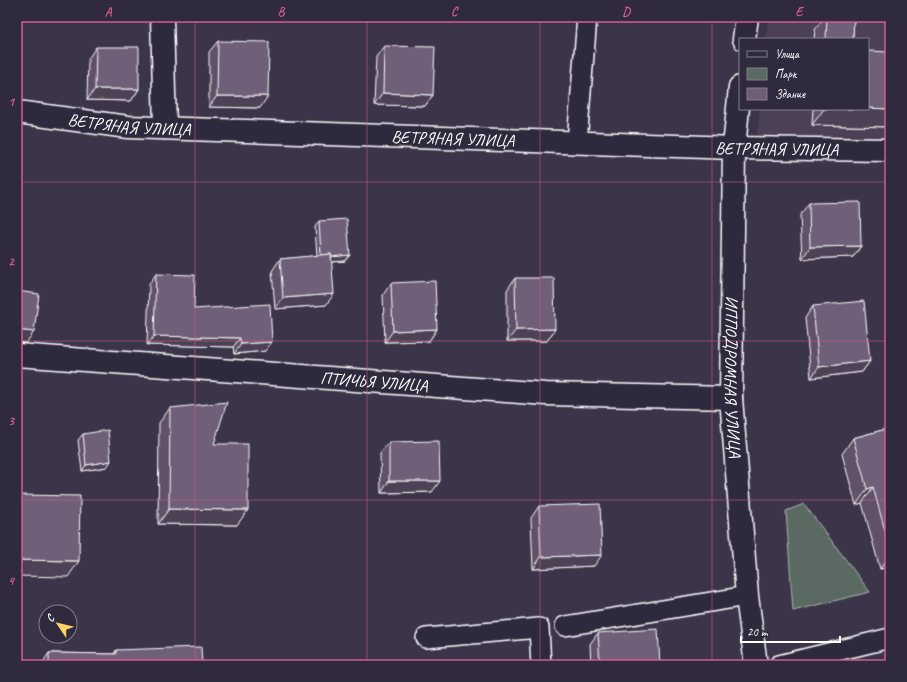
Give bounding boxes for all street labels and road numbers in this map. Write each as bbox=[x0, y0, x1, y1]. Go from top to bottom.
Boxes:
street label: ВЕТРЯНАЯ УЛИЦА bbox=[67, 109, 192, 140]
street label: ВЕТРЯНАЯ УЛИЦА bbox=[391, 126, 516, 151]
street label: ВЕТРЯНАЯ УЛИЦА bbox=[715, 137, 840, 160]
street label: ИППОДРОМНАЯ УЛИЦА bbox=[720, 295, 746, 459]
street label: ПТИЧЬЯ УЛИЦА bbox=[320, 367, 429, 396]

